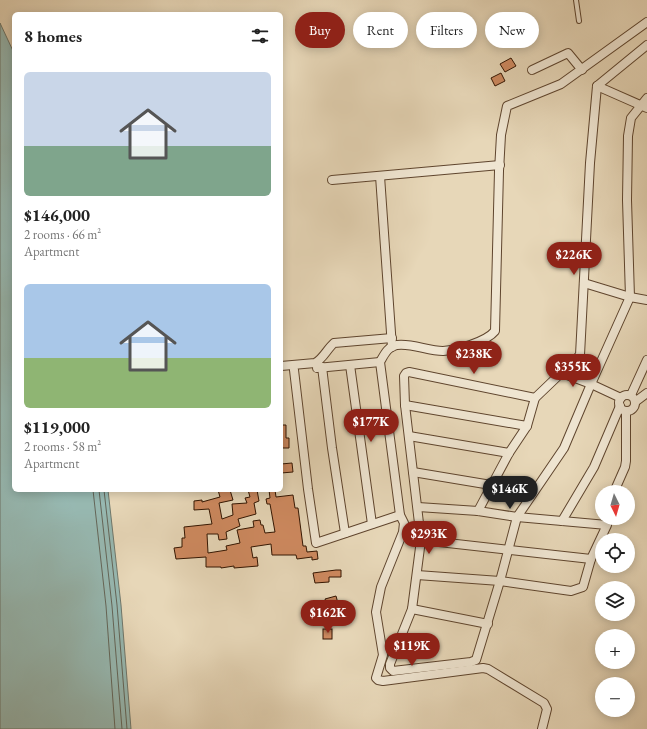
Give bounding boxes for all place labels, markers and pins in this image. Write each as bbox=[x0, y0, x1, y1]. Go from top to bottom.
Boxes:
pin: $226K bbox=[546, 242, 602, 276]
pin: $238K bbox=[446, 341, 502, 375]
pin: $355K bbox=[545, 354, 601, 388]
pin: $177K bbox=[343, 409, 399, 443]
pin: $146K bbox=[482, 476, 538, 510]
pin: $293K bbox=[401, 521, 457, 555]
pin: $162K bbox=[300, 600, 356, 634]
pin: $119K bbox=[384, 633, 440, 667]

